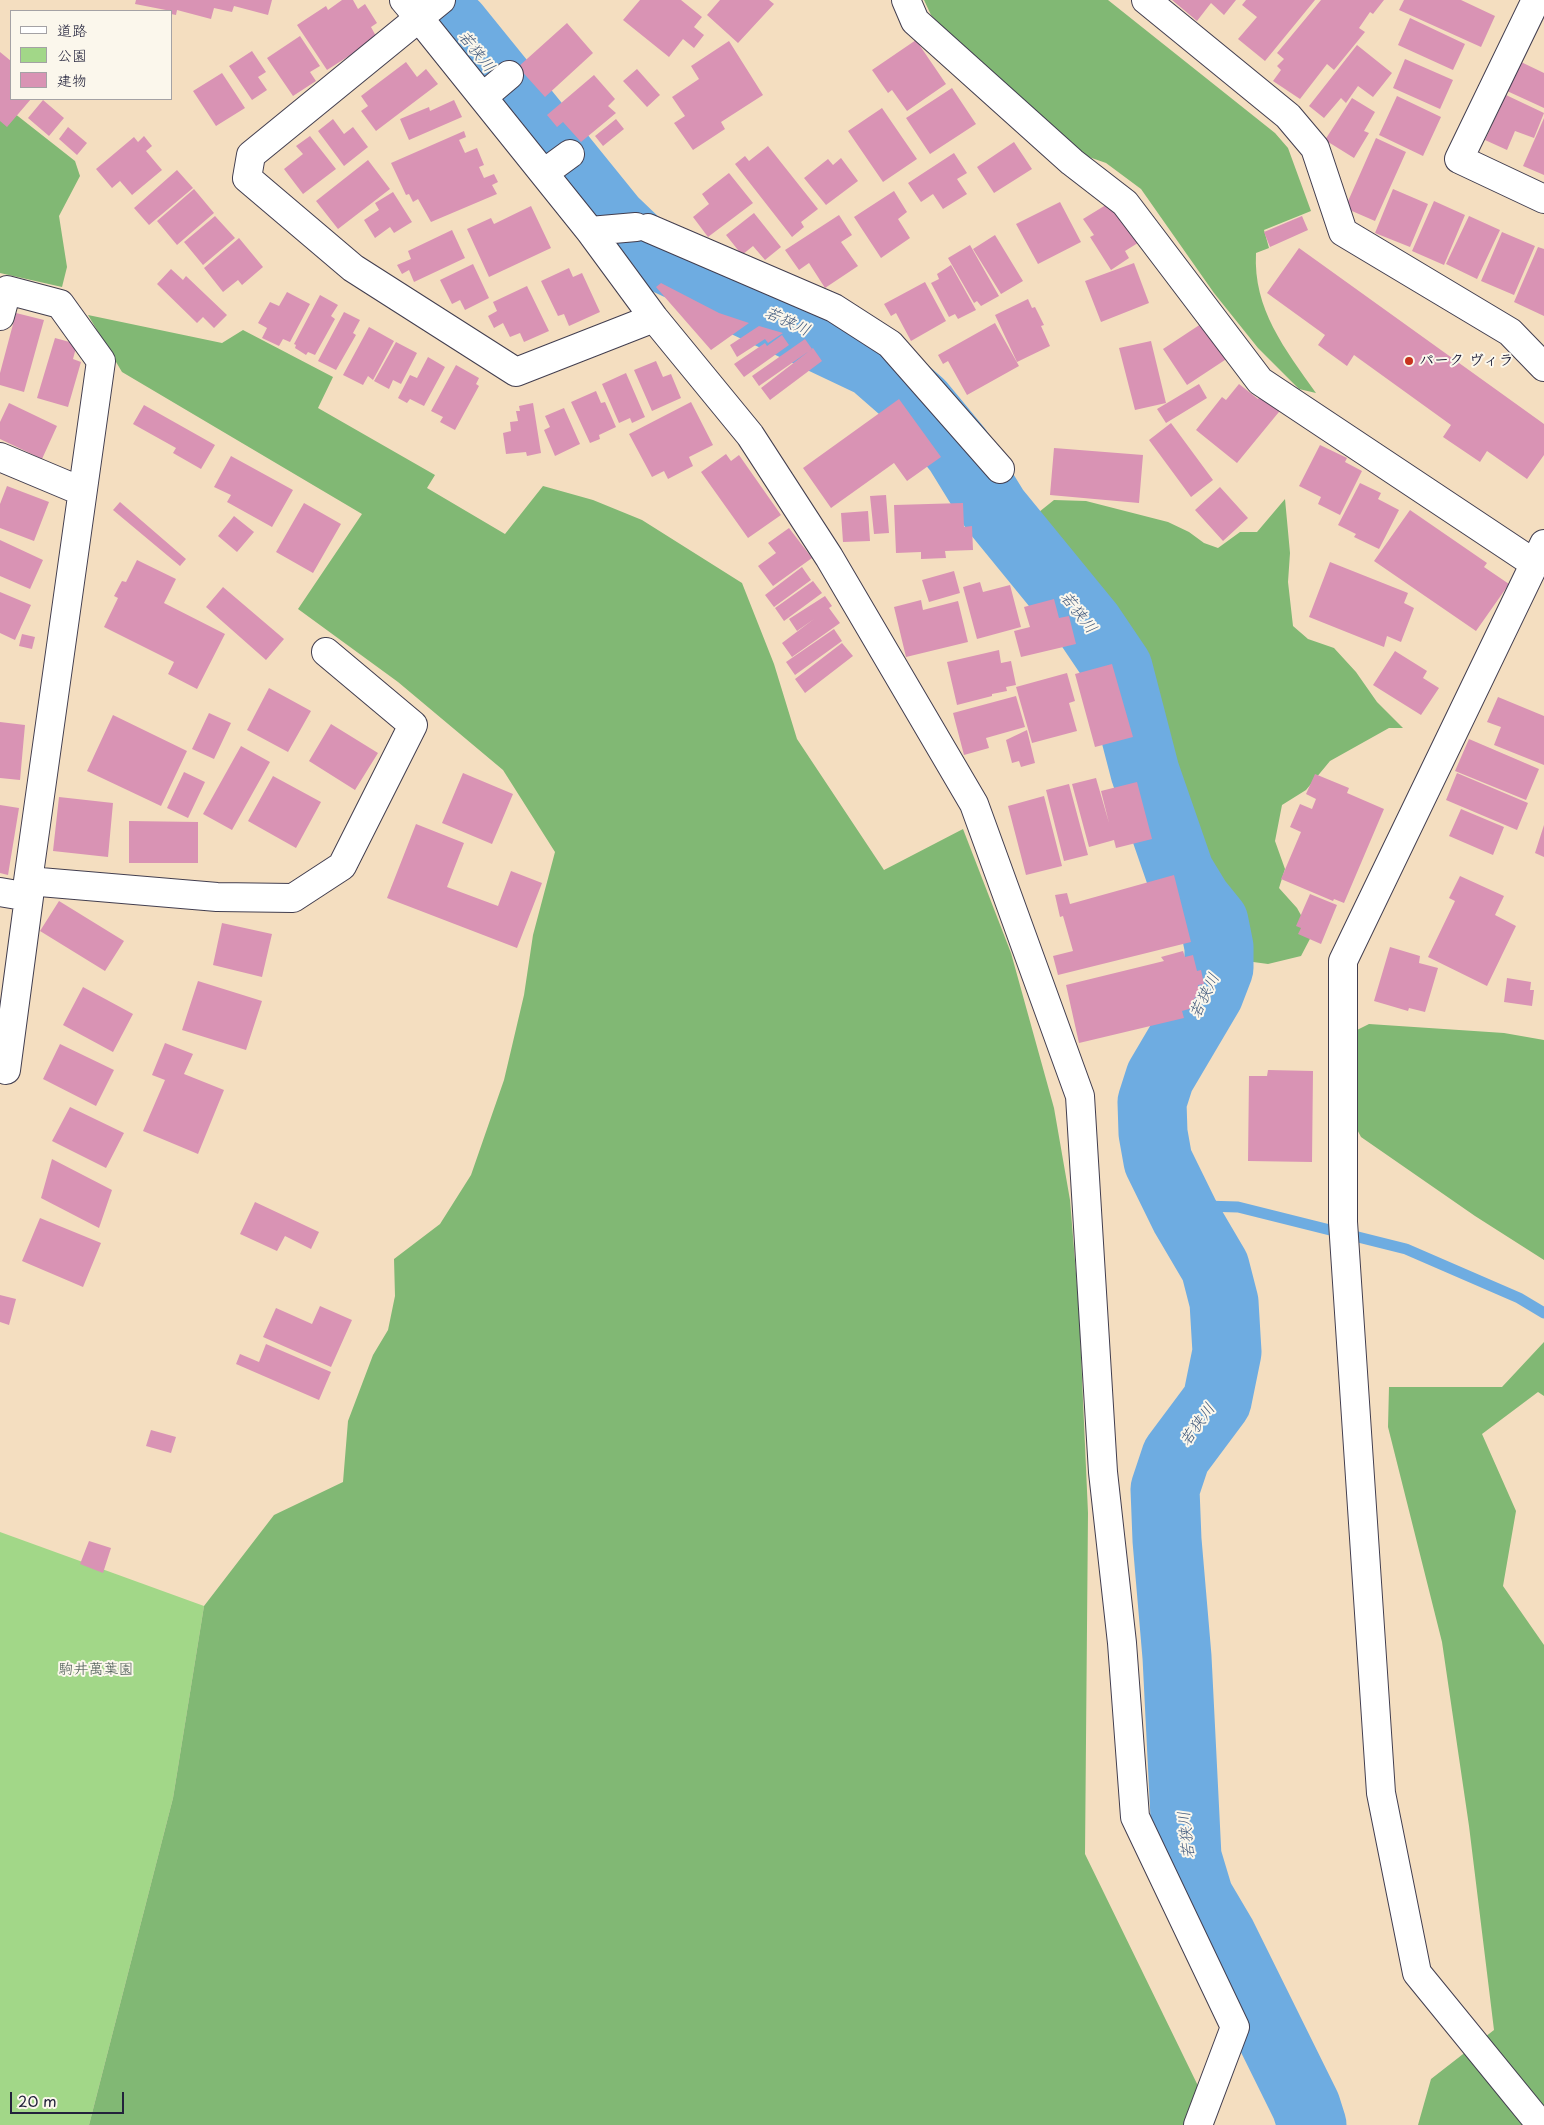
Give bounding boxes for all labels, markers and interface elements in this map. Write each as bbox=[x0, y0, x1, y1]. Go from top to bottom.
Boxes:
legend bbox=[10, 10, 172, 100]
text: 道路 bbox=[57, 18, 87, 41]
water label: 若狭川 bbox=[453, 27, 499, 77]
text: 公園 bbox=[57, 43, 87, 66]
text: 建物 bbox=[57, 68, 87, 91]
water label: 若狭川 bbox=[761, 303, 813, 341]
place label: パーク ヴィラ bbox=[1419, 352, 1514, 370]
marker: パーク ヴィラ bbox=[1403, 355, 1415, 367]
water label: 若狭川 bbox=[1056, 588, 1100, 638]
water label: 若狭川 bbox=[1186, 970, 1224, 1022]
water label: 若狭川 bbox=[1176, 1400, 1220, 1450]
park label: 駒井萬葉園 bbox=[59, 1661, 133, 1679]
water label: 若狭川 bbox=[1175, 1810, 1199, 1860]
scale bar bbox=[12, 2082, 126, 2114]
text: 20 m bbox=[18, 2089, 57, 2112]

